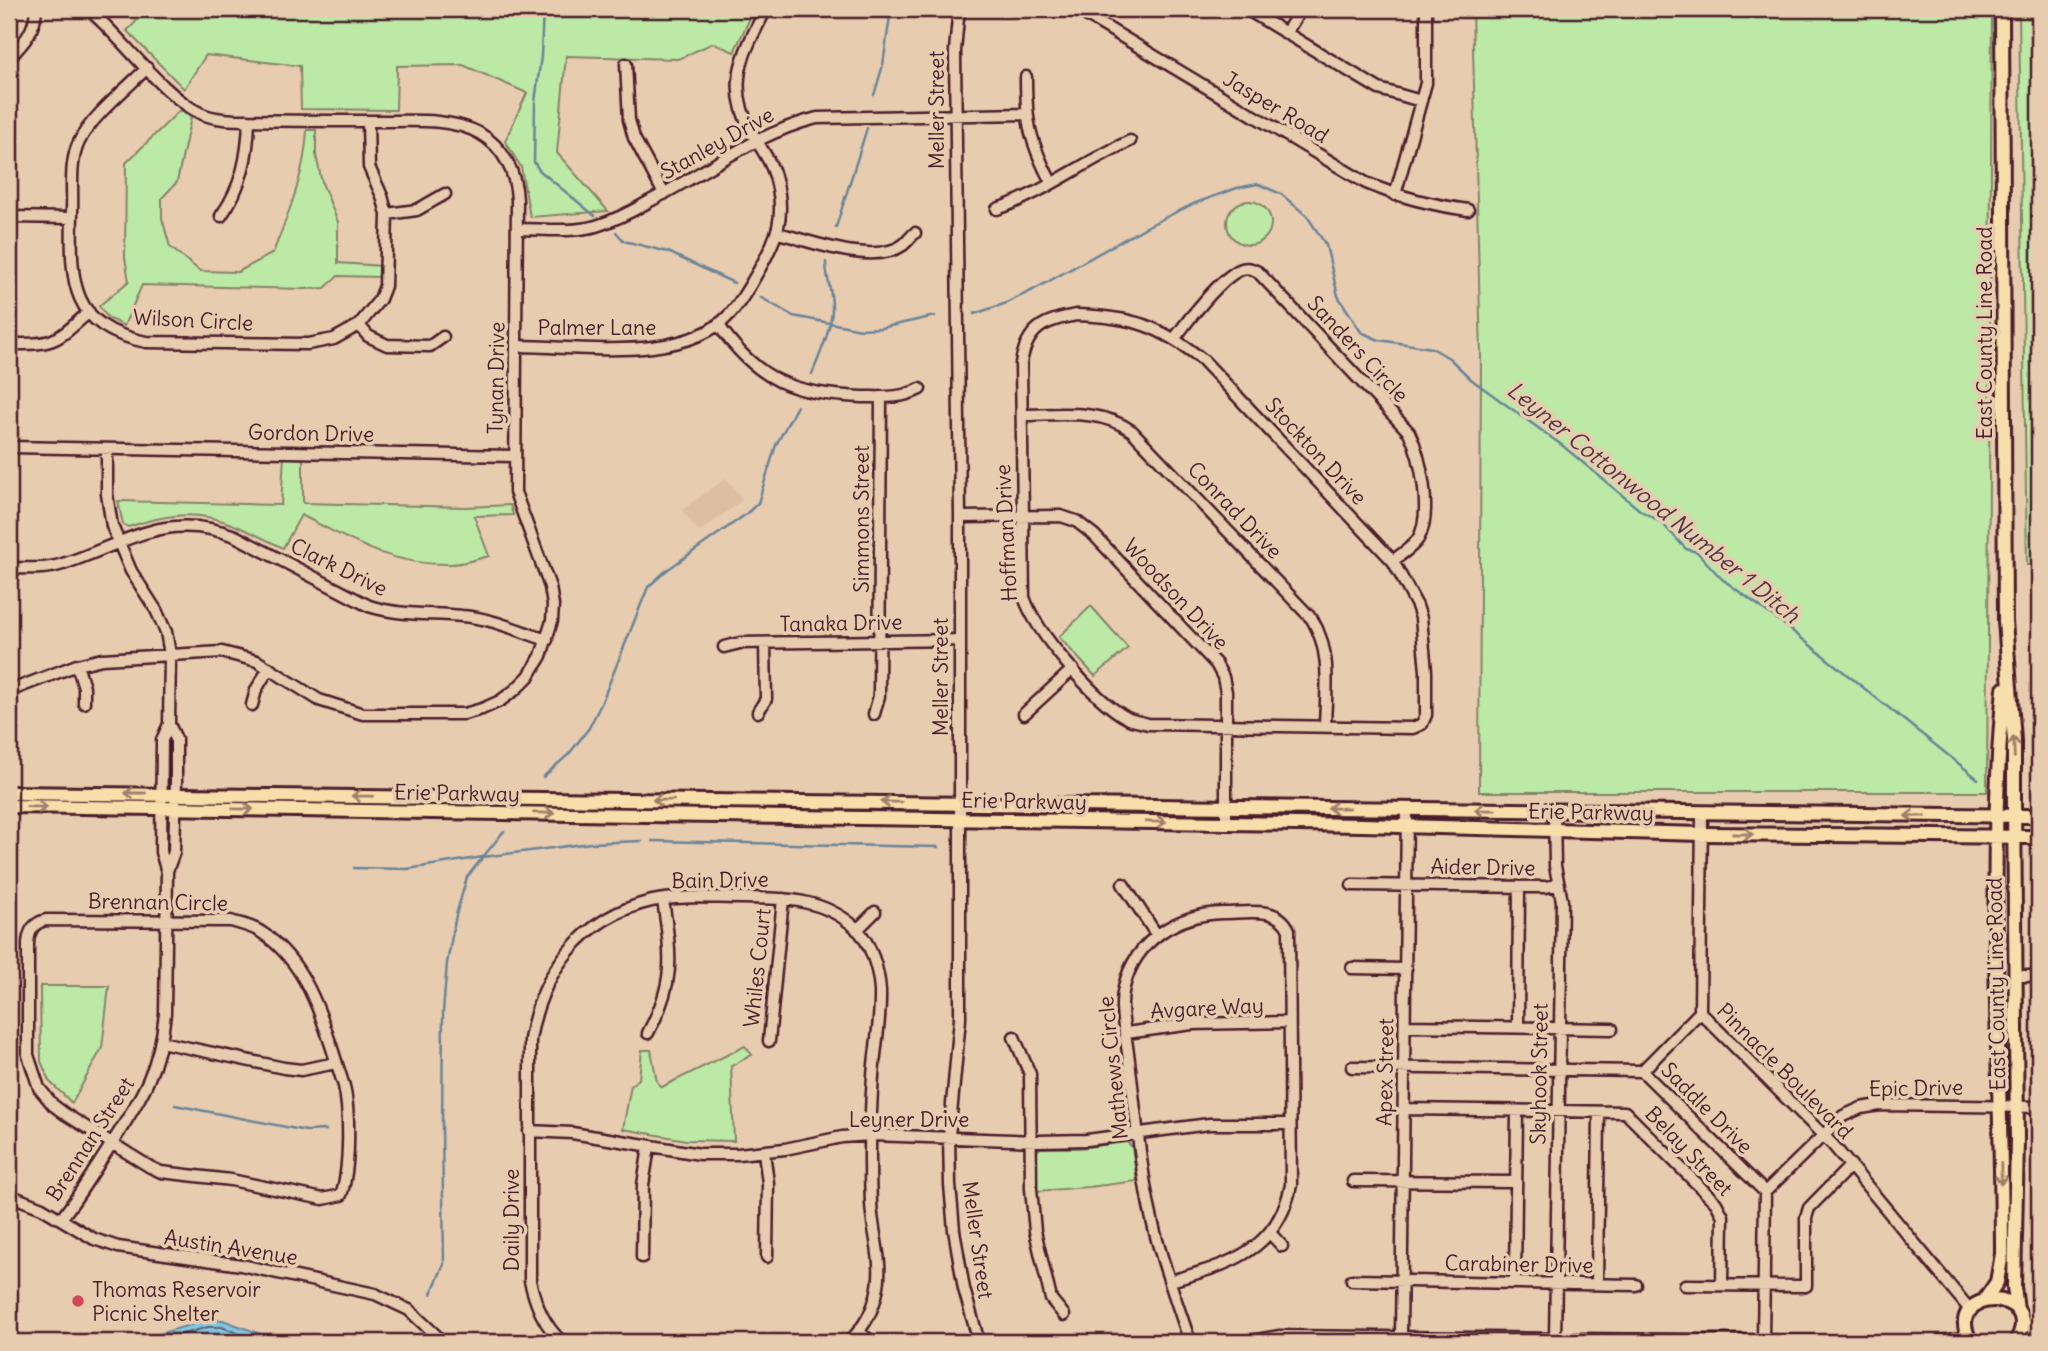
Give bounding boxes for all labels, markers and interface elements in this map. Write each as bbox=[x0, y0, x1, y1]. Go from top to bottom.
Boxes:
street label: Meller Street bbox=[923, 51, 950, 169]
street label: Jasper Road bbox=[1218, 65, 1334, 149]
street label: Stanley Drive bbox=[656, 101, 778, 185]
street label: East County Line Road bbox=[1971, 226, 1998, 440]
street label: Sanders Circle bbox=[1302, 290, 1414, 408]
street label: Wilson Circle bbox=[132, 303, 254, 337]
street label: Palmer Lane bbox=[538, 314, 656, 341]
street label: Tynan Drive bbox=[482, 322, 510, 434]
water label: Leyner Cottonwood Number 1 Ditch bbox=[1502, 375, 1807, 630]
street label: Stockton Drive bbox=[1259, 392, 1373, 510]
street label: Gordon Drive bbox=[248, 418, 374, 448]
street label: Simmons Street bbox=[848, 445, 875, 593]
street label: Conrad Drive bbox=[1182, 456, 1288, 564]
street label: Hoffman Drive bbox=[989, 464, 1023, 602]
street label: Clark Drive bbox=[286, 532, 392, 602]
street label: Woodson Drive bbox=[1118, 533, 1234, 655]
street label: Tanaka Drive bbox=[779, 608, 903, 638]
street label: Meller Street bbox=[927, 618, 954, 736]
one-way arrow bbox=[2007, 736, 2020, 759]
street label: Erie Parkway bbox=[394, 778, 520, 808]
one-way arrow bbox=[123, 786, 146, 800]
street label: Erie Parkway bbox=[961, 786, 1087, 816]
one-way arrow bbox=[351, 789, 374, 803]
one-way arrow bbox=[652, 793, 675, 807]
one-way arrow bbox=[879, 795, 902, 809]
street label: Erie Parkway bbox=[1528, 797, 1654, 827]
one-way arrow bbox=[25, 800, 48, 814]
one-way arrow bbox=[1327, 801, 1350, 815]
one-way arrow bbox=[231, 802, 254, 816]
one-way arrow bbox=[1474, 803, 1497, 817]
one-way arrow bbox=[532, 806, 555, 820]
one-way arrow bbox=[1904, 809, 1927, 823]
one-way arrow bbox=[1144, 815, 1167, 829]
one-way arrow bbox=[1732, 827, 1755, 841]
street label: Aider Drive bbox=[1430, 853, 1536, 881]
street label: Bain Drive bbox=[671, 866, 769, 894]
street label: East County Line Road bbox=[1981, 877, 2011, 1091]
street label: Brennan Circle bbox=[88, 887, 228, 917]
street label: Whiles Court bbox=[737, 907, 777, 1029]
street label: Avgare Way bbox=[1150, 992, 1264, 1024]
street label: Mathews Circle bbox=[1092, 995, 1134, 1141]
street label: Pinnacle Boulevard bbox=[1711, 997, 1859, 1145]
street label: Skyhook Street bbox=[1524, 1003, 1554, 1145]
street label: Apex Street bbox=[1371, 1018, 1399, 1126]
street label: Saddle Drive bbox=[1655, 1056, 1759, 1160]
street label: Brennan Street bbox=[40, 1072, 140, 1206]
street label: Epic Drive bbox=[1869, 1074, 1963, 1102]
street label: Belay Street bbox=[1639, 1100, 1739, 1202]
street label: Leyner Drive bbox=[849, 1106, 969, 1133]
one-way arrow bbox=[1994, 1163, 2008, 1186]
street label: Daily Drive bbox=[498, 1169, 525, 1271]
street label: Meller Street bbox=[956, 1179, 1000, 1301]
street label: Austin Avenue bbox=[162, 1223, 300, 1271]
street label: Carabiner Drive bbox=[1444, 1249, 1594, 1279]
place label: Thomas Reservoir Picnic Shelter bbox=[92, 1276, 261, 1327]
marker: Thomas Reservoir Picnic Shelter bbox=[70, 1293, 86, 1309]

